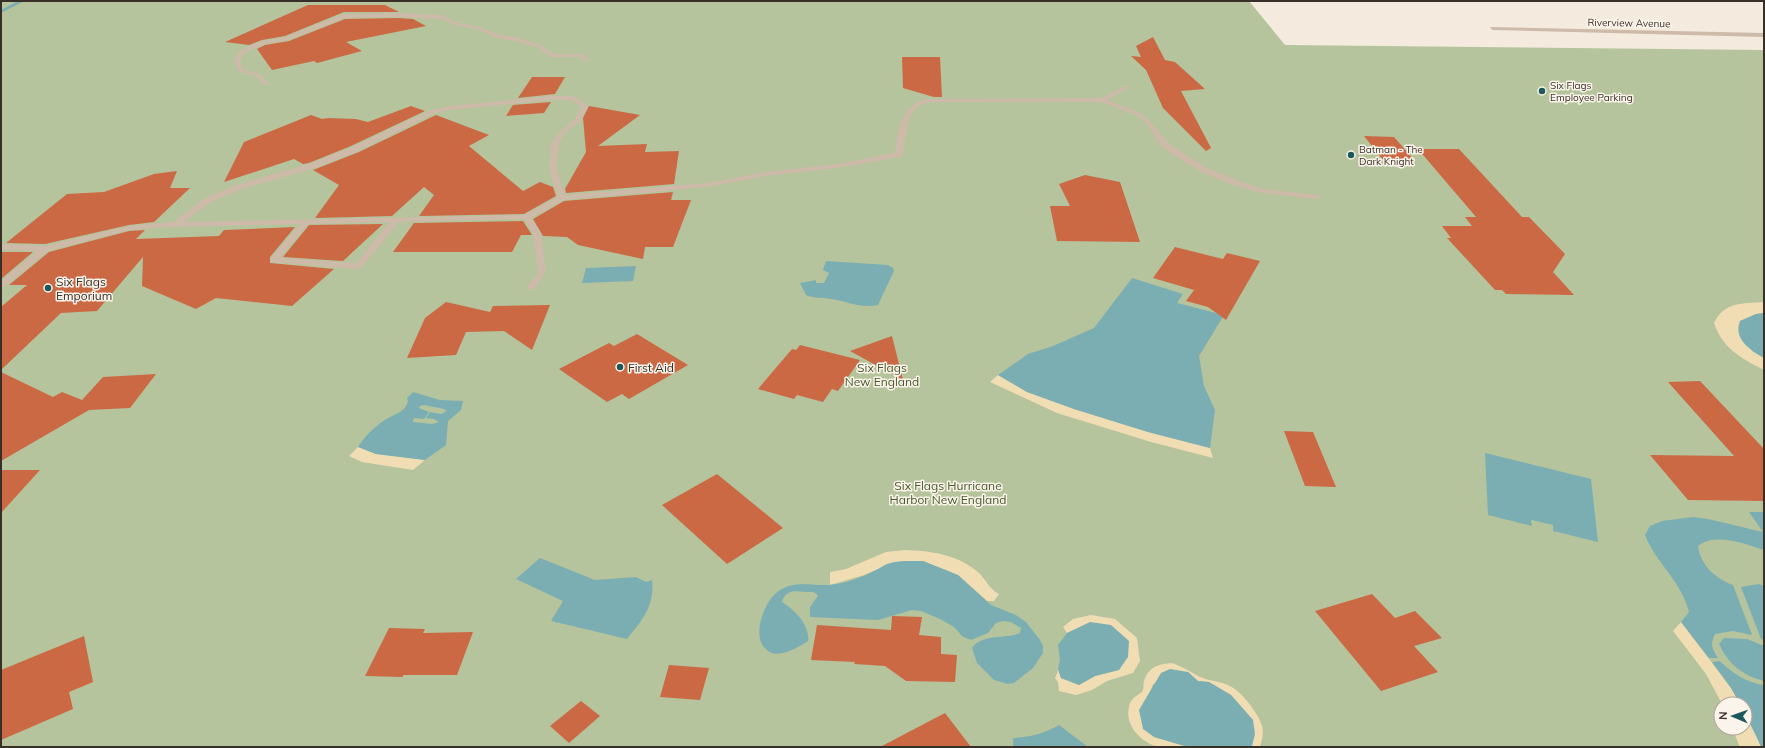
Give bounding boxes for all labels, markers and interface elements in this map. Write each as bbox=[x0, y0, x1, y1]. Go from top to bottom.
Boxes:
street label: Riverview Avenue bbox=[1587, 16, 1671, 30]
place label: Six Flags Employee Parking bbox=[1550, 79, 1633, 104]
marker: Six Flags Employee Parking bbox=[1537, 86, 1547, 96]
place label: Batman - The Dark Knight bbox=[1359, 143, 1423, 168]
marker: Batman - The Dark Knight bbox=[1346, 150, 1356, 160]
place label: Six Flags Emporium bbox=[56, 274, 112, 303]
marker: Six Flags Emporium bbox=[43, 283, 53, 293]
place label: First Aid bbox=[628, 360, 674, 375]
park label: Six Flags New England bbox=[845, 360, 919, 389]
marker: First Aid bbox=[615, 362, 625, 372]
park label: Six Flags Hurricane Harbor New England bbox=[890, 478, 1006, 507]
north arrow bbox=[1713, 696, 1753, 736]
text: N bbox=[1716, 711, 1730, 720]

